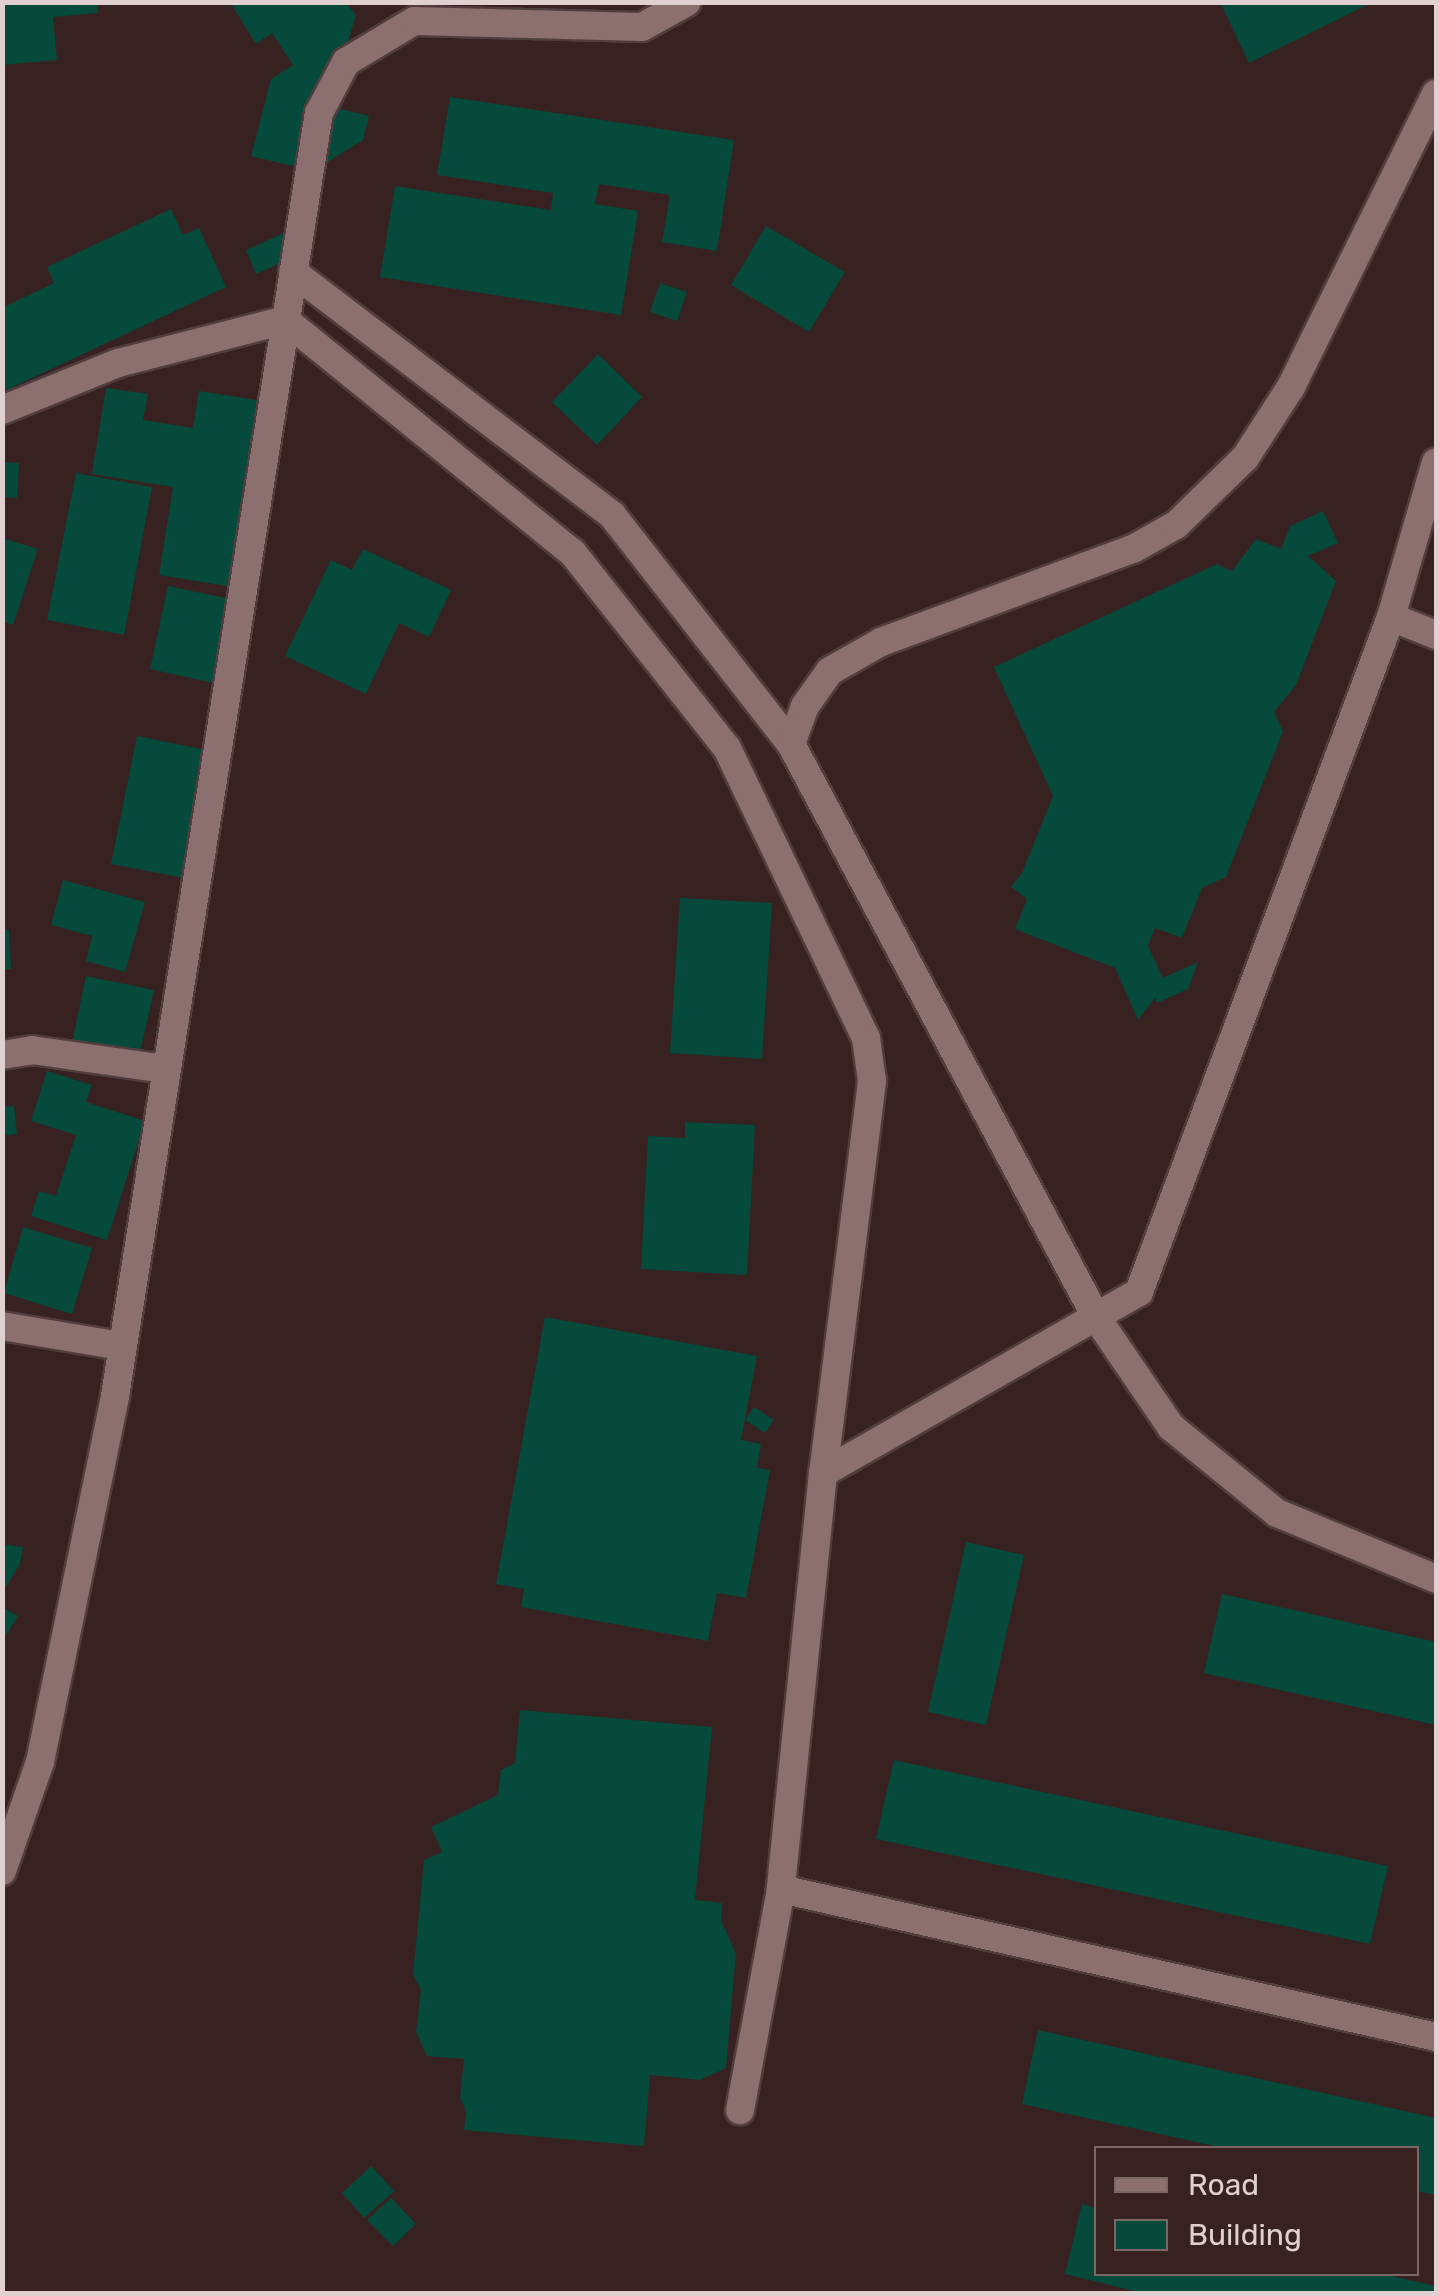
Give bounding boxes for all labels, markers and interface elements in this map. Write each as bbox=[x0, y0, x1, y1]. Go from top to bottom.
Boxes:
legend bbox=[1094, 2146, 1419, 2276]
text: Road bbox=[1188, 2167, 1259, 2203]
text: Building bbox=[1188, 2217, 1302, 2253]

